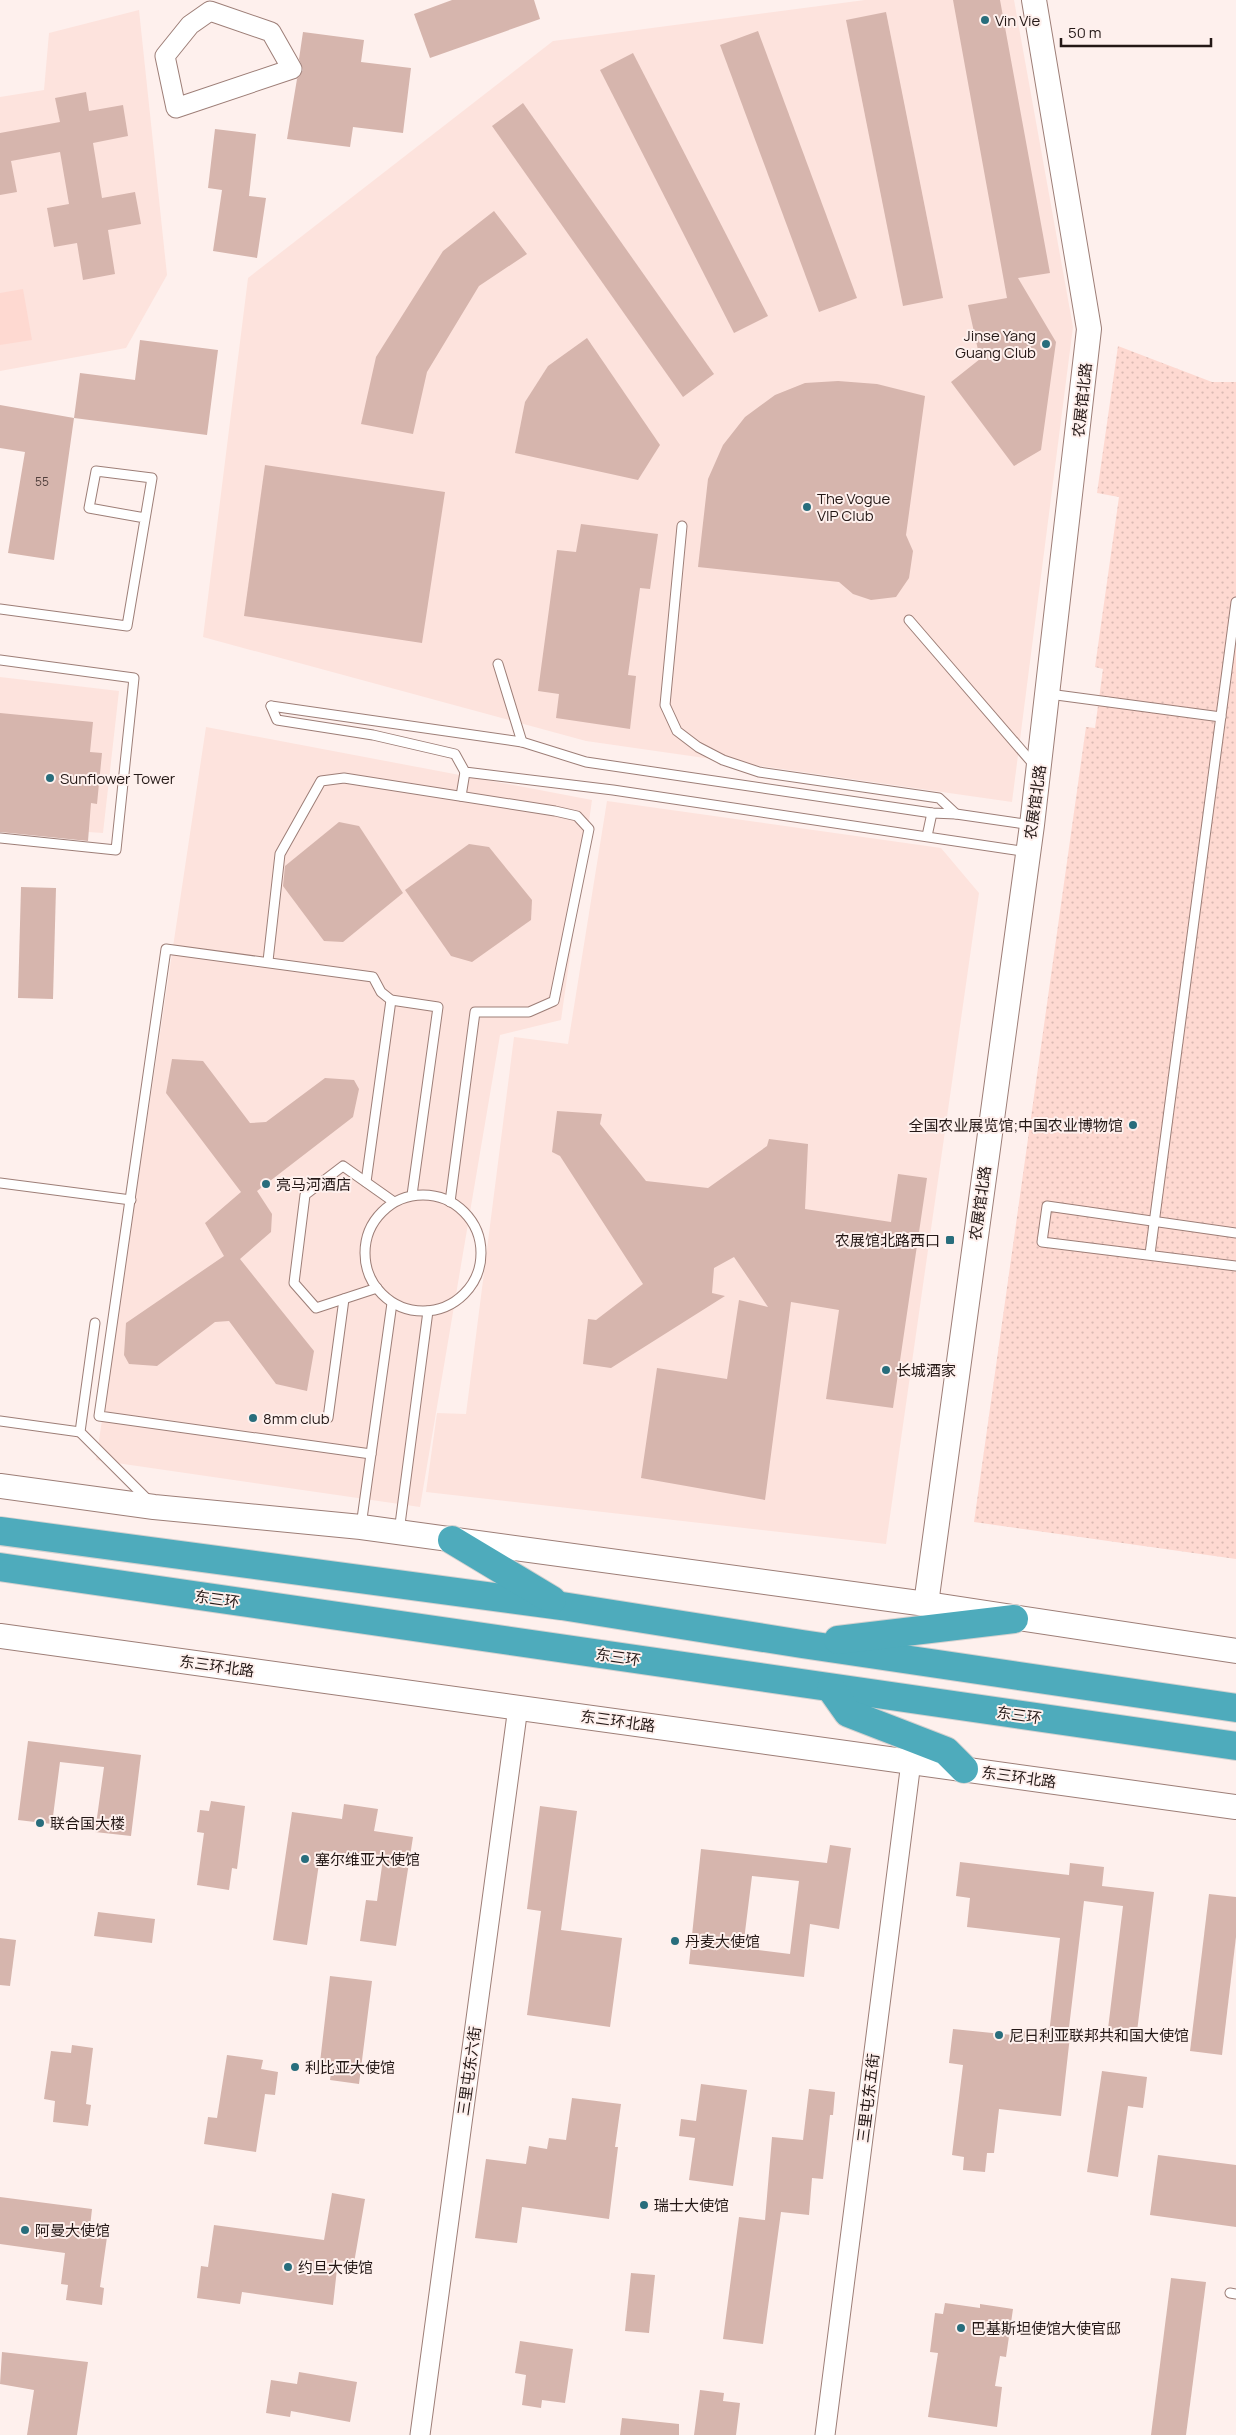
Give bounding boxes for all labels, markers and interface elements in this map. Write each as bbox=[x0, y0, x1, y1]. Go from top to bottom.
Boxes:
place label: Vin Vie bbox=[995, 10, 1040, 31]
marker: Vin Vie bbox=[979, 14, 991, 26]
scale bar bbox=[1061, 15, 1211, 47]
text: 50 m bbox=[1068, 22, 1102, 43]
place label: Jinse Yang Guang Club bbox=[955, 325, 1036, 363]
marker: Jinse Yang Guang Club bbox=[1040, 338, 1052, 350]
street label: 农展馆北路 bbox=[1068, 362, 1096, 438]
house number: 55 bbox=[35, 473, 49, 490]
place label: The Vogue VIP Club bbox=[817, 488, 890, 526]
marker: The Vogue VIP Club bbox=[801, 501, 813, 513]
street label: 农展馆北路 bbox=[1019, 763, 1051, 841]
place label: Sunflower Tower bbox=[60, 768, 176, 789]
marker: Sunflower Tower bbox=[44, 772, 56, 784]
place label: 全国农业展览馆;中国农业博物馆 bbox=[908, 1115, 1123, 1136]
marker: 全国农业展览馆;中国农业博物馆 bbox=[1127, 1119, 1139, 1131]
street label: 农展馆北路 bbox=[964, 1164, 996, 1242]
place label: 亮马河酒店 bbox=[276, 1174, 351, 1195]
marker: 亮马河酒店 bbox=[260, 1178, 272, 1190]
place label: 农展馆北路西口 bbox=[835, 1230, 940, 1251]
marker: 农展馆北路西口 bbox=[944, 1234, 956, 1246]
place label: 长城酒家 bbox=[896, 1360, 956, 1381]
marker: 长城酒家 bbox=[880, 1364, 892, 1376]
place label: 8mm club bbox=[263, 1408, 330, 1429]
marker: 8mm club bbox=[247, 1412, 259, 1424]
street label: 东三环 bbox=[193, 1585, 241, 1613]
street label: 东三环 bbox=[594, 1643, 642, 1671]
street label: 东三环北路 bbox=[178, 1650, 256, 1682]
street label: 东三环 bbox=[995, 1701, 1043, 1729]
street label: 东三环北路 bbox=[579, 1705, 657, 1737]
street label: 东三环北路 bbox=[980, 1761, 1058, 1793]
place label: 联合国大楼 bbox=[50, 1813, 125, 1834]
marker: 联合国大楼 bbox=[34, 1817, 46, 1829]
place label: 塞尔维亚大使馆 bbox=[315, 1849, 420, 1870]
marker: 塞尔维亚大使馆 bbox=[299, 1853, 311, 1865]
place label: 丹麦大使馆 bbox=[685, 1931, 760, 1952]
marker: 丹麦大使馆 bbox=[669, 1935, 681, 1947]
street label: 三里屯东六街 bbox=[452, 2025, 486, 2117]
place label: 尼日利亚联邦共和国大使馆 bbox=[1009, 2025, 1189, 2046]
marker: 尼日利亚联邦共和国大使馆 bbox=[993, 2029, 1005, 2041]
street label: 三里屯东五街 bbox=[852, 2052, 884, 2144]
place label: 利比亚大使馆 bbox=[305, 2057, 395, 2078]
marker: 利比亚大使馆 bbox=[289, 2061, 301, 2073]
place label: 瑞士大使馆 bbox=[654, 2195, 729, 2216]
marker: 瑞士大使馆 bbox=[638, 2199, 650, 2211]
place label: 阿曼大使馆 bbox=[35, 2220, 110, 2241]
marker: 阿曼大使馆 bbox=[19, 2224, 31, 2236]
place label: 约旦大使馆 bbox=[298, 2257, 373, 2278]
marker: 约旦大使馆 bbox=[282, 2261, 294, 2273]
place label: 巴基斯坦使馆大使官邸 bbox=[971, 2318, 1121, 2339]
marker: 巴基斯坦使馆大使官邸 bbox=[955, 2322, 967, 2334]

